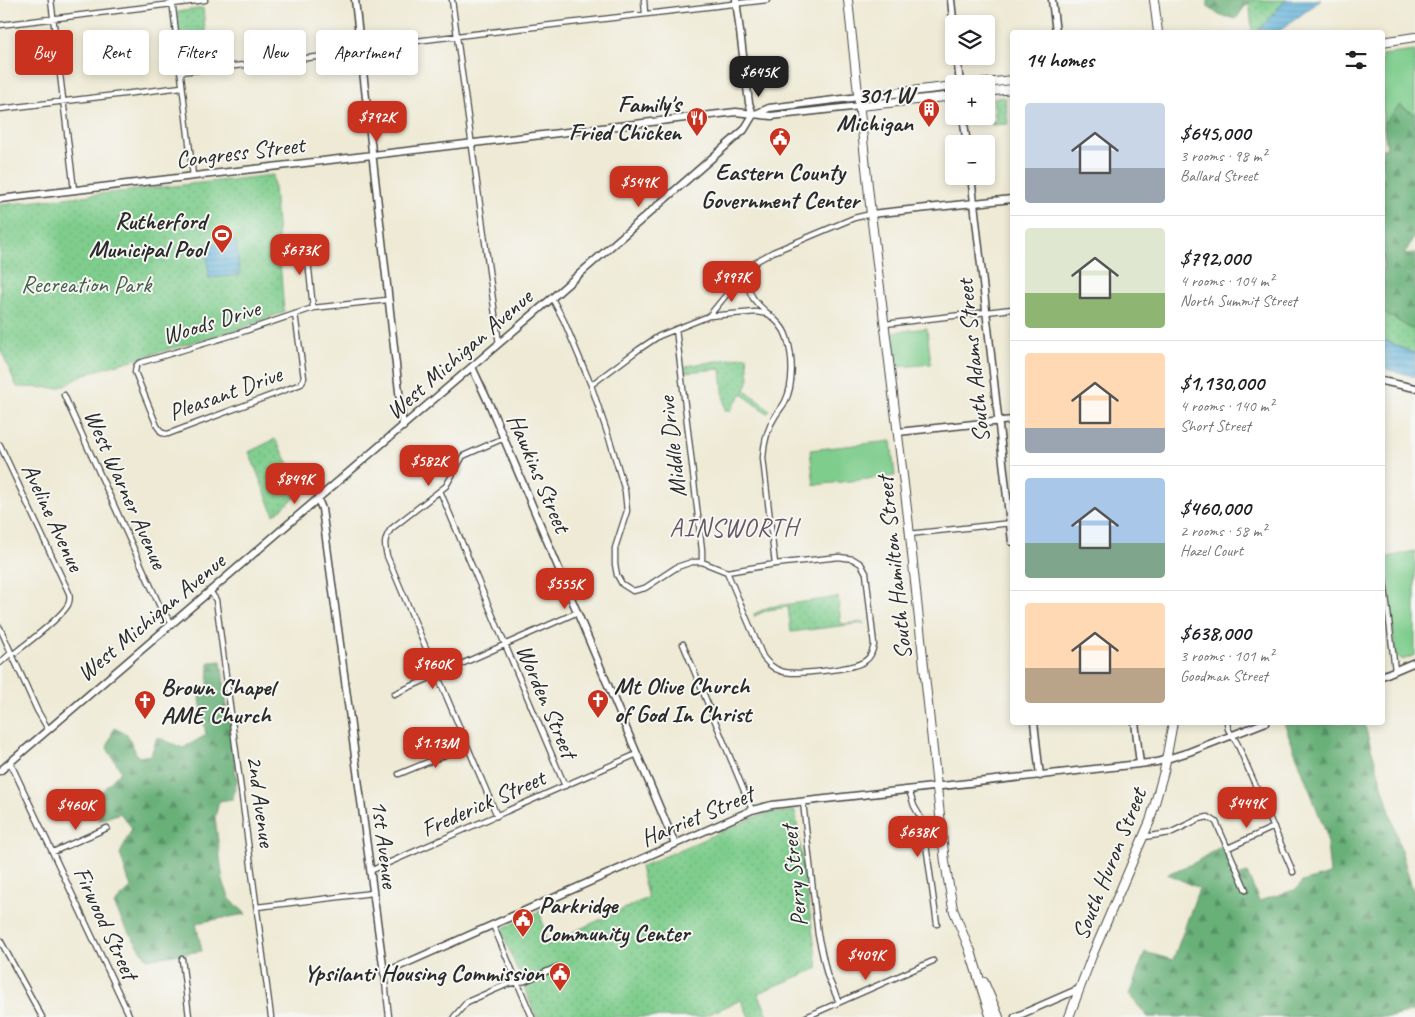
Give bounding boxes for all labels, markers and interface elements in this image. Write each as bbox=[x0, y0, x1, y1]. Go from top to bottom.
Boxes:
map controls bbox=[945, 15, 995, 185]
button: layers bbox=[945, 15, 995, 65]
chip: Buy bbox=[15, 30, 73, 75]
chip: Rent bbox=[83, 30, 149, 75]
chip: Filters bbox=[159, 30, 234, 75]
chip: New bbox=[244, 30, 306, 75]
chip: Apartment bbox=[316, 30, 418, 75]
icon: filters bbox=[1342, 46, 1370, 74]
text: 14 homes bbox=[1025, 47, 1094, 73]
pin: $645K bbox=[724, 56, 794, 98]
text: $645K bbox=[740, 62, 778, 82]
button: + bbox=[945, 75, 995, 125]
place label: 301 W Michigan bbox=[836, 80, 918, 138]
place label: Family's Fried Chicken bbox=[569, 89, 684, 147]
building icon: 301 W Michigan bbox=[917, 97, 941, 128]
pin: $792K bbox=[342, 100, 412, 143]
restaurant icon: Family's Fried Chicken bbox=[685, 106, 709, 137]
text: $792K bbox=[359, 107, 395, 127]
text: $645,000 bbox=[1180, 120, 1250, 146]
icon: home bbox=[1065, 123, 1125, 183]
public building icon: Eastern County Government Center bbox=[768, 126, 792, 157]
street label: Congress Street bbox=[174, 129, 308, 175]
button: − bbox=[945, 135, 995, 185]
text: 3 rooms · 98 m² bbox=[1180, 146, 1266, 166]
place label: Eastern County Government Center bbox=[701, 157, 861, 215]
pin: $549K bbox=[604, 166, 674, 208]
text: Ballard Street bbox=[1180, 166, 1258, 186]
text: $549K bbox=[621, 172, 657, 192]
place label: Rutherford Municipal Pool bbox=[89, 206, 211, 264]
sports icon: Rutherford Municipal Pool bbox=[210, 223, 234, 254]
pin: $673K bbox=[265, 234, 335, 276]
text: $673K bbox=[281, 240, 319, 260]
text: $792,000 bbox=[1180, 245, 1250, 271]
icon: home bbox=[1065, 248, 1125, 308]
pin: $997K bbox=[697, 260, 767, 303]
text: $997K bbox=[714, 267, 750, 287]
park label: Recreation Park bbox=[21, 269, 153, 299]
text: 4 rooms · 104 m² bbox=[1180, 271, 1274, 291]
street label: South Adams Street bbox=[949, 276, 996, 444]
street label: West Michigan Avenue bbox=[380, 281, 540, 426]
text: North Summit Street bbox=[1180, 291, 1297, 311]
street label: Woods Drive bbox=[159, 292, 265, 351]
street label: Pleasant Drive bbox=[164, 358, 288, 427]
text: $1,130,000 bbox=[1180, 370, 1264, 396]
icon: home bbox=[1065, 373, 1125, 433]
street label: Middle Drive bbox=[651, 393, 693, 499]
text: 4 rooms · 140 m² bbox=[1180, 396, 1274, 416]
street label: West Warner Avenue bbox=[77, 405, 175, 575]
street label: Hawkins Street bbox=[501, 409, 578, 539]
text: Short Street bbox=[1180, 416, 1251, 436]
pin: $582K bbox=[394, 444, 464, 487]
text: $582K bbox=[411, 451, 447, 471]
street label: Aveline Avenue bbox=[15, 458, 92, 578]
pin: $849K bbox=[260, 462, 330, 505]
text: $849K bbox=[277, 469, 313, 489]
street label: South Hamilton Street bbox=[869, 472, 919, 661]
text: $460,000 bbox=[1180, 495, 1251, 521]
icon: home bbox=[1065, 498, 1125, 558]
district label: AINSWORTH bbox=[670, 512, 801, 544]
text: 2 rooms · 58 m² bbox=[1180, 521, 1266, 541]
text: Hazel Court bbox=[1180, 541, 1243, 561]
street label: West Michigan Avenue bbox=[71, 545, 233, 688]
pin: $555K bbox=[530, 568, 600, 610]
text: $555K bbox=[547, 574, 583, 594]
text: $638,000 bbox=[1180, 620, 1251, 646]
icon: home bbox=[1065, 623, 1125, 683]
street label: Worden Street bbox=[510, 640, 586, 765]
text: 3 rooms · 101 m² bbox=[1180, 646, 1274, 666]
pin: $960K bbox=[398, 648, 468, 690]
text: $960K bbox=[414, 654, 452, 674]
text: Goodman Street bbox=[1180, 666, 1268, 686]
place label: Mt Olive Church of God In Christ bbox=[614, 671, 754, 729]
place label: Brown Chapel AME Church bbox=[161, 672, 279, 730]
church icon: Mt Olive Church of God In Christ bbox=[586, 688, 610, 719]
church icon: Brown Chapel AME Church bbox=[133, 689, 157, 720]
pin: $1.13M bbox=[395, 726, 477, 769]
text: $1.13M bbox=[414, 733, 458, 753]
street label: 2nd Avenue bbox=[240, 753, 283, 851]
street label: Frederick Street bbox=[416, 762, 551, 844]
street label: Harriet Street bbox=[636, 778, 761, 853]
street label: South Huron Street bbox=[1065, 782, 1154, 944]
pin: $449K bbox=[1212, 786, 1282, 829]
pin: $460K bbox=[41, 788, 111, 831]
text: $449K bbox=[1229, 793, 1265, 813]
text: $460K bbox=[57, 795, 95, 815]
street label: 1st Avenue bbox=[365, 798, 406, 892]
pin: $638K bbox=[883, 816, 953, 858]
street label: Perry Street bbox=[773, 821, 814, 928]
text: $638K bbox=[899, 822, 937, 842]
street label: Firwood Street bbox=[67, 862, 146, 987]
place label: Parkridge Community Center bbox=[539, 890, 691, 948]
public building icon: Parkridge Community Center bbox=[511, 907, 535, 938]
pin: $409K bbox=[831, 938, 901, 981]
text: $409K bbox=[848, 945, 884, 965]
place label: Ypsilanti Housing Commission bbox=[304, 958, 545, 988]
public building icon: Ypsilanti Housing Commission bbox=[548, 961, 572, 992]

